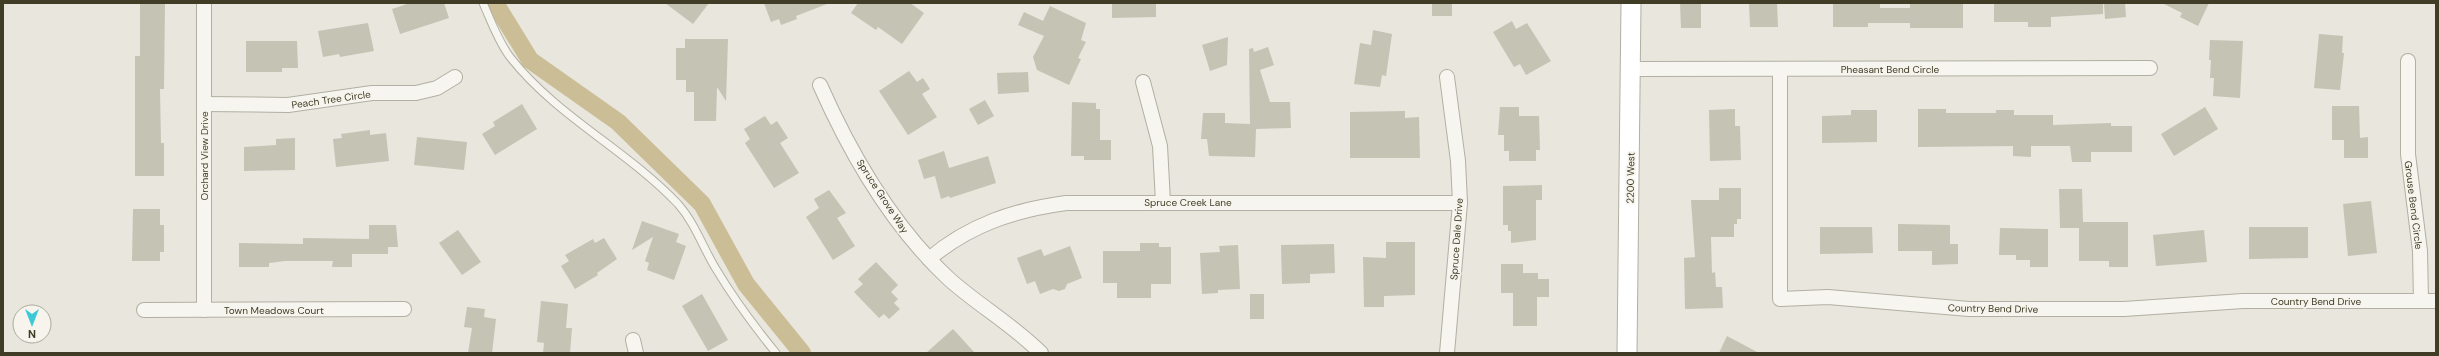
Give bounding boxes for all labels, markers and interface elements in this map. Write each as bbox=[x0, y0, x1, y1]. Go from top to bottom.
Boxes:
street label: Pheasant Bend Circle bbox=[1841, 63, 1940, 76]
street label: Peach Tree Circle bbox=[291, 87, 372, 112]
street label: Orchard View Drive bbox=[198, 111, 211, 201]
street label: 2200 West bbox=[1624, 152, 1637, 204]
street label: Spruce Grove Way bbox=[854, 157, 912, 236]
street label: Grouse Bend Circle bbox=[2402, 160, 2425, 250]
street label: Spruce Creek Lane bbox=[1144, 196, 1232, 209]
street label: Spruce Dale Drive bbox=[1447, 197, 1466, 280]
street label: Country Bend Drive bbox=[2271, 295, 2362, 308]
street label: Country Bend Drive bbox=[1948, 301, 2039, 316]
north arrow bbox=[12, 304, 52, 344]
street label: Town Meadows Court bbox=[224, 304, 324, 317]
text: N bbox=[28, 327, 36, 341]

